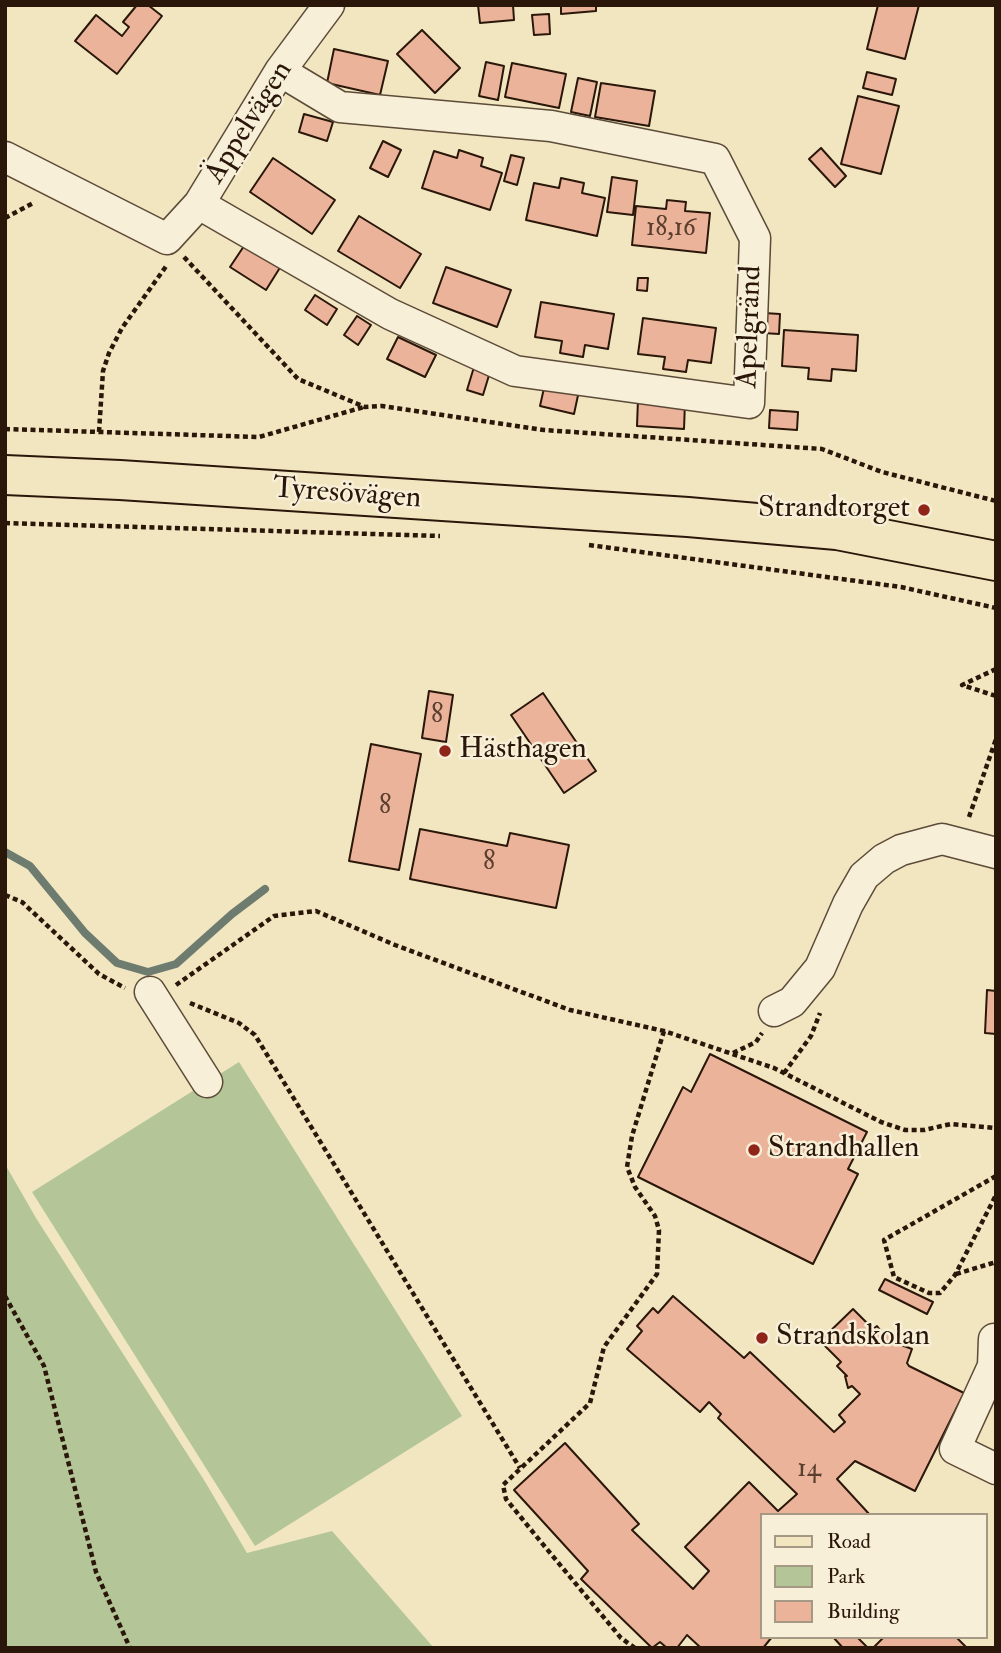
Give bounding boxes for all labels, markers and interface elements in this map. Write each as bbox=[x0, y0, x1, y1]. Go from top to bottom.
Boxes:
street label: Äppelvägen bbox=[198, 55, 302, 191]
house number: 18,16 bbox=[646, 213, 696, 245]
street label: Apelgränd bbox=[731, 265, 771, 389]
street label: Tyresövägen bbox=[272, 472, 422, 518]
place label: Strandtorget bbox=[758, 492, 910, 528]
marker: Strandtorget bbox=[916, 502, 932, 518]
house number: 8 bbox=[431, 700, 443, 732]
place label: Hästhagen bbox=[459, 733, 587, 769]
marker: Hästhagen bbox=[437, 743, 453, 759]
house number: 8 bbox=[379, 791, 391, 823]
house number: 8 bbox=[483, 847, 495, 879]
place label: Strandhallen bbox=[768, 1132, 919, 1168]
marker: Strandhallen bbox=[746, 1142, 762, 1158]
place label: Strandskolan bbox=[776, 1320, 930, 1356]
marker: Strandskolan bbox=[754, 1330, 770, 1346]
house number: 14 bbox=[797, 1454, 821, 1486]
legend bbox=[760, 1513, 987, 1639]
text: Road bbox=[827, 1528, 871, 1555]
text: Park bbox=[827, 1563, 865, 1590]
text: Building bbox=[827, 1598, 900, 1625]

